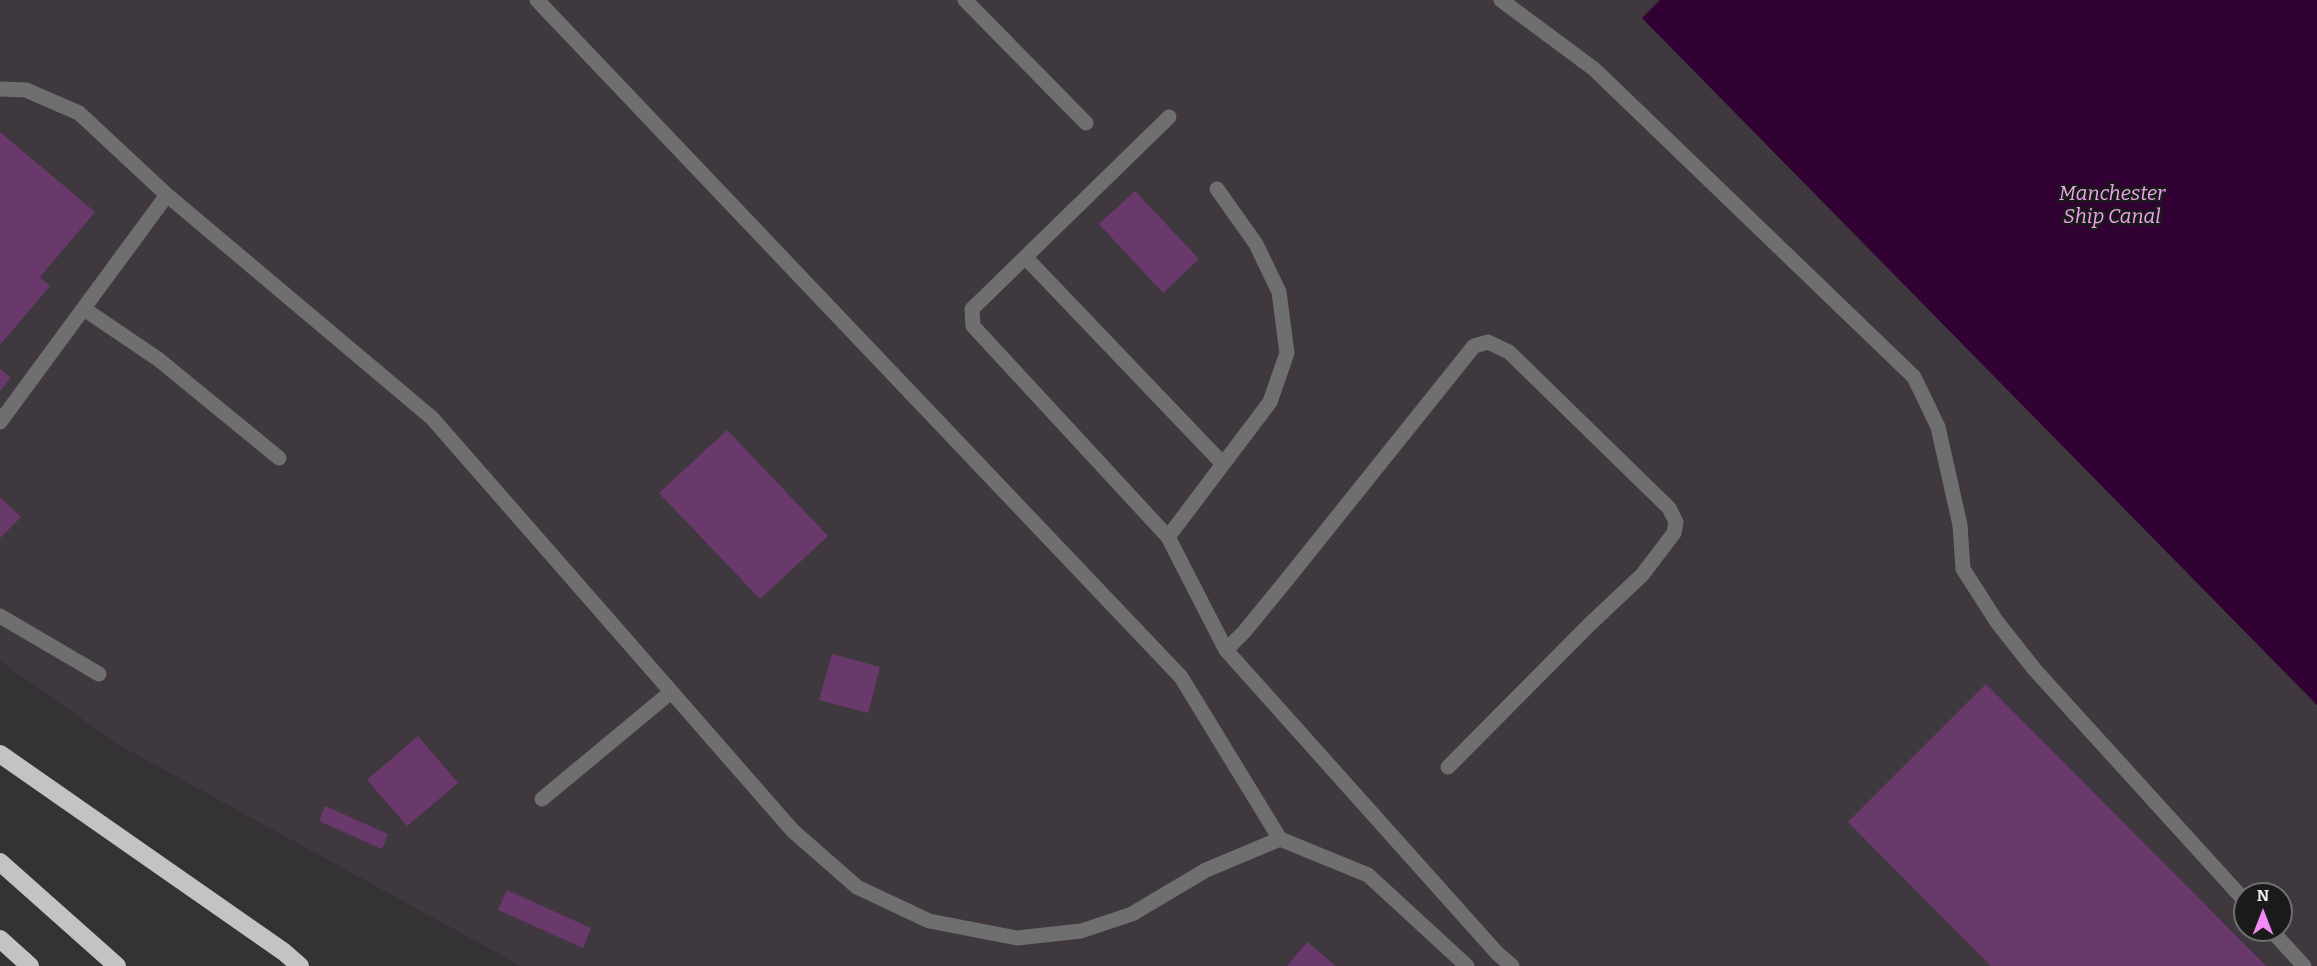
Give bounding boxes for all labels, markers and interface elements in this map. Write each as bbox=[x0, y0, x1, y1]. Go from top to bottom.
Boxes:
water label: Manchester Ship Canal bbox=[2059, 182, 2165, 229]
north arrow bbox=[2233, 882, 2293, 942]
text: N bbox=[2257, 886, 2269, 905]

